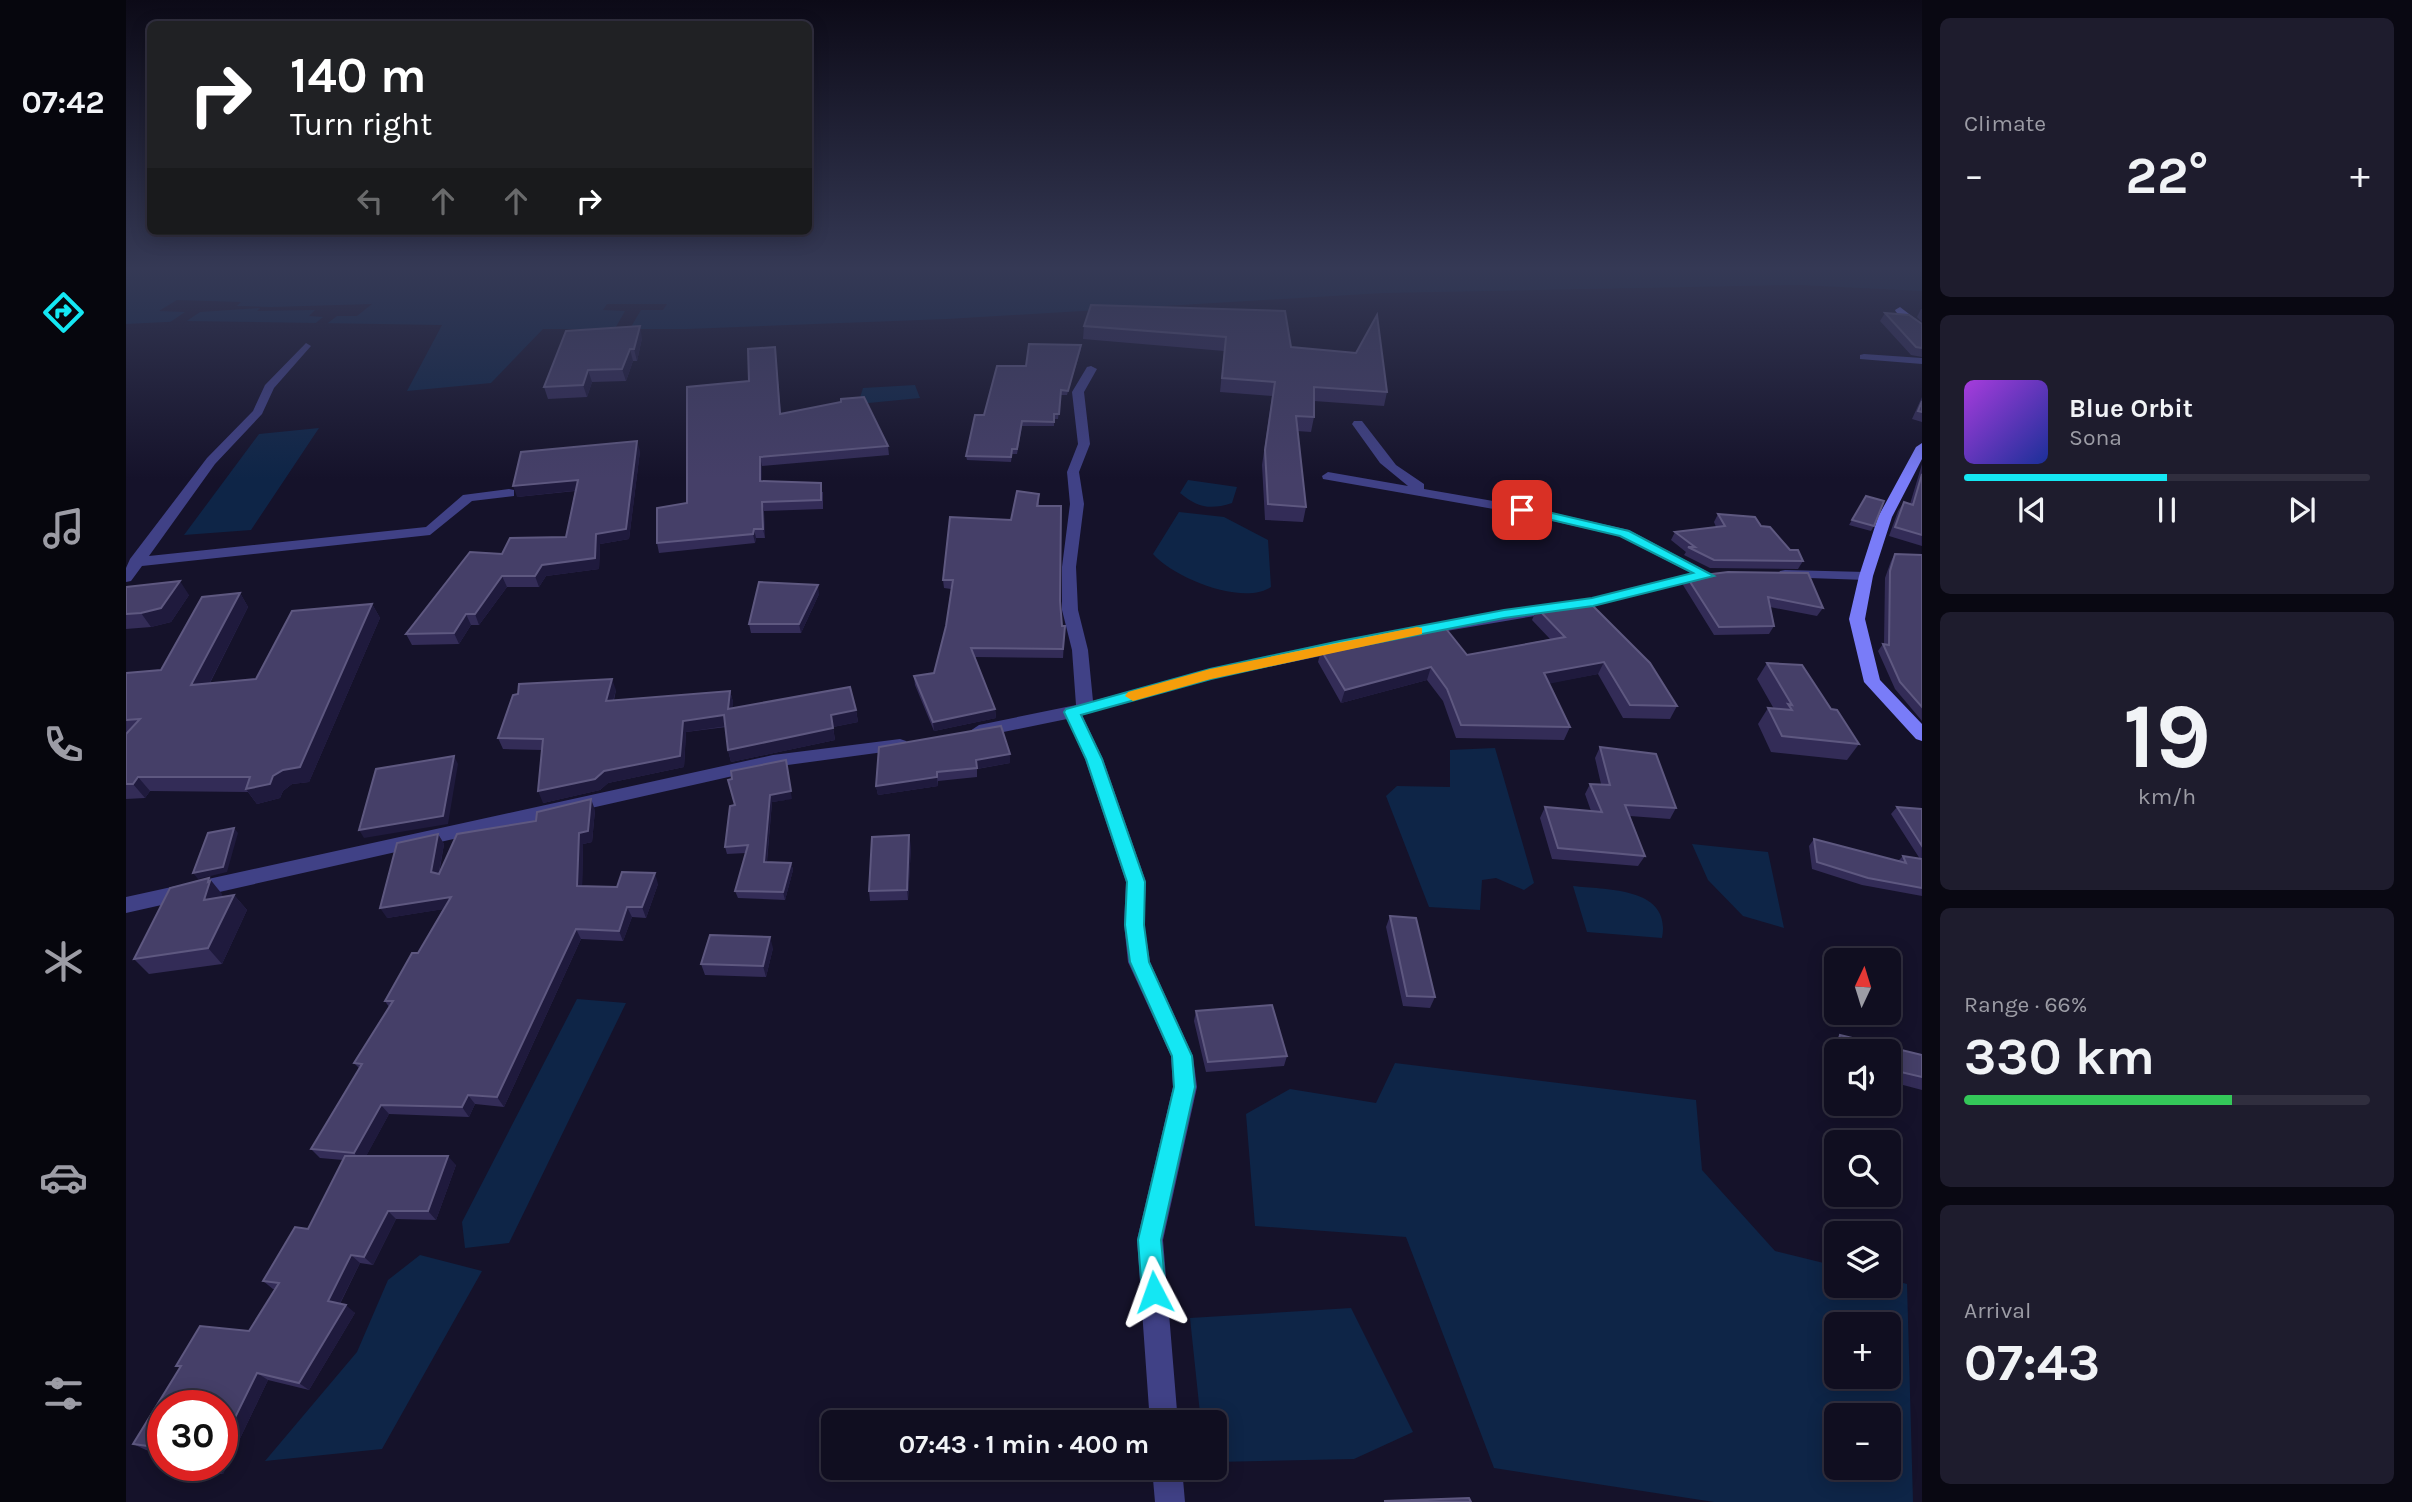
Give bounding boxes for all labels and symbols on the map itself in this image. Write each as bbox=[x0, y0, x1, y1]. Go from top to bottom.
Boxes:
pin bbox=[1492, 480, 1552, 540]
north arrow bbox=[1824, 948, 1900, 1026]
position arrow bbox=[1117, 1255, 1191, 1329]
speed limit sign: 30 bbox=[147, 1390, 238, 1481]

